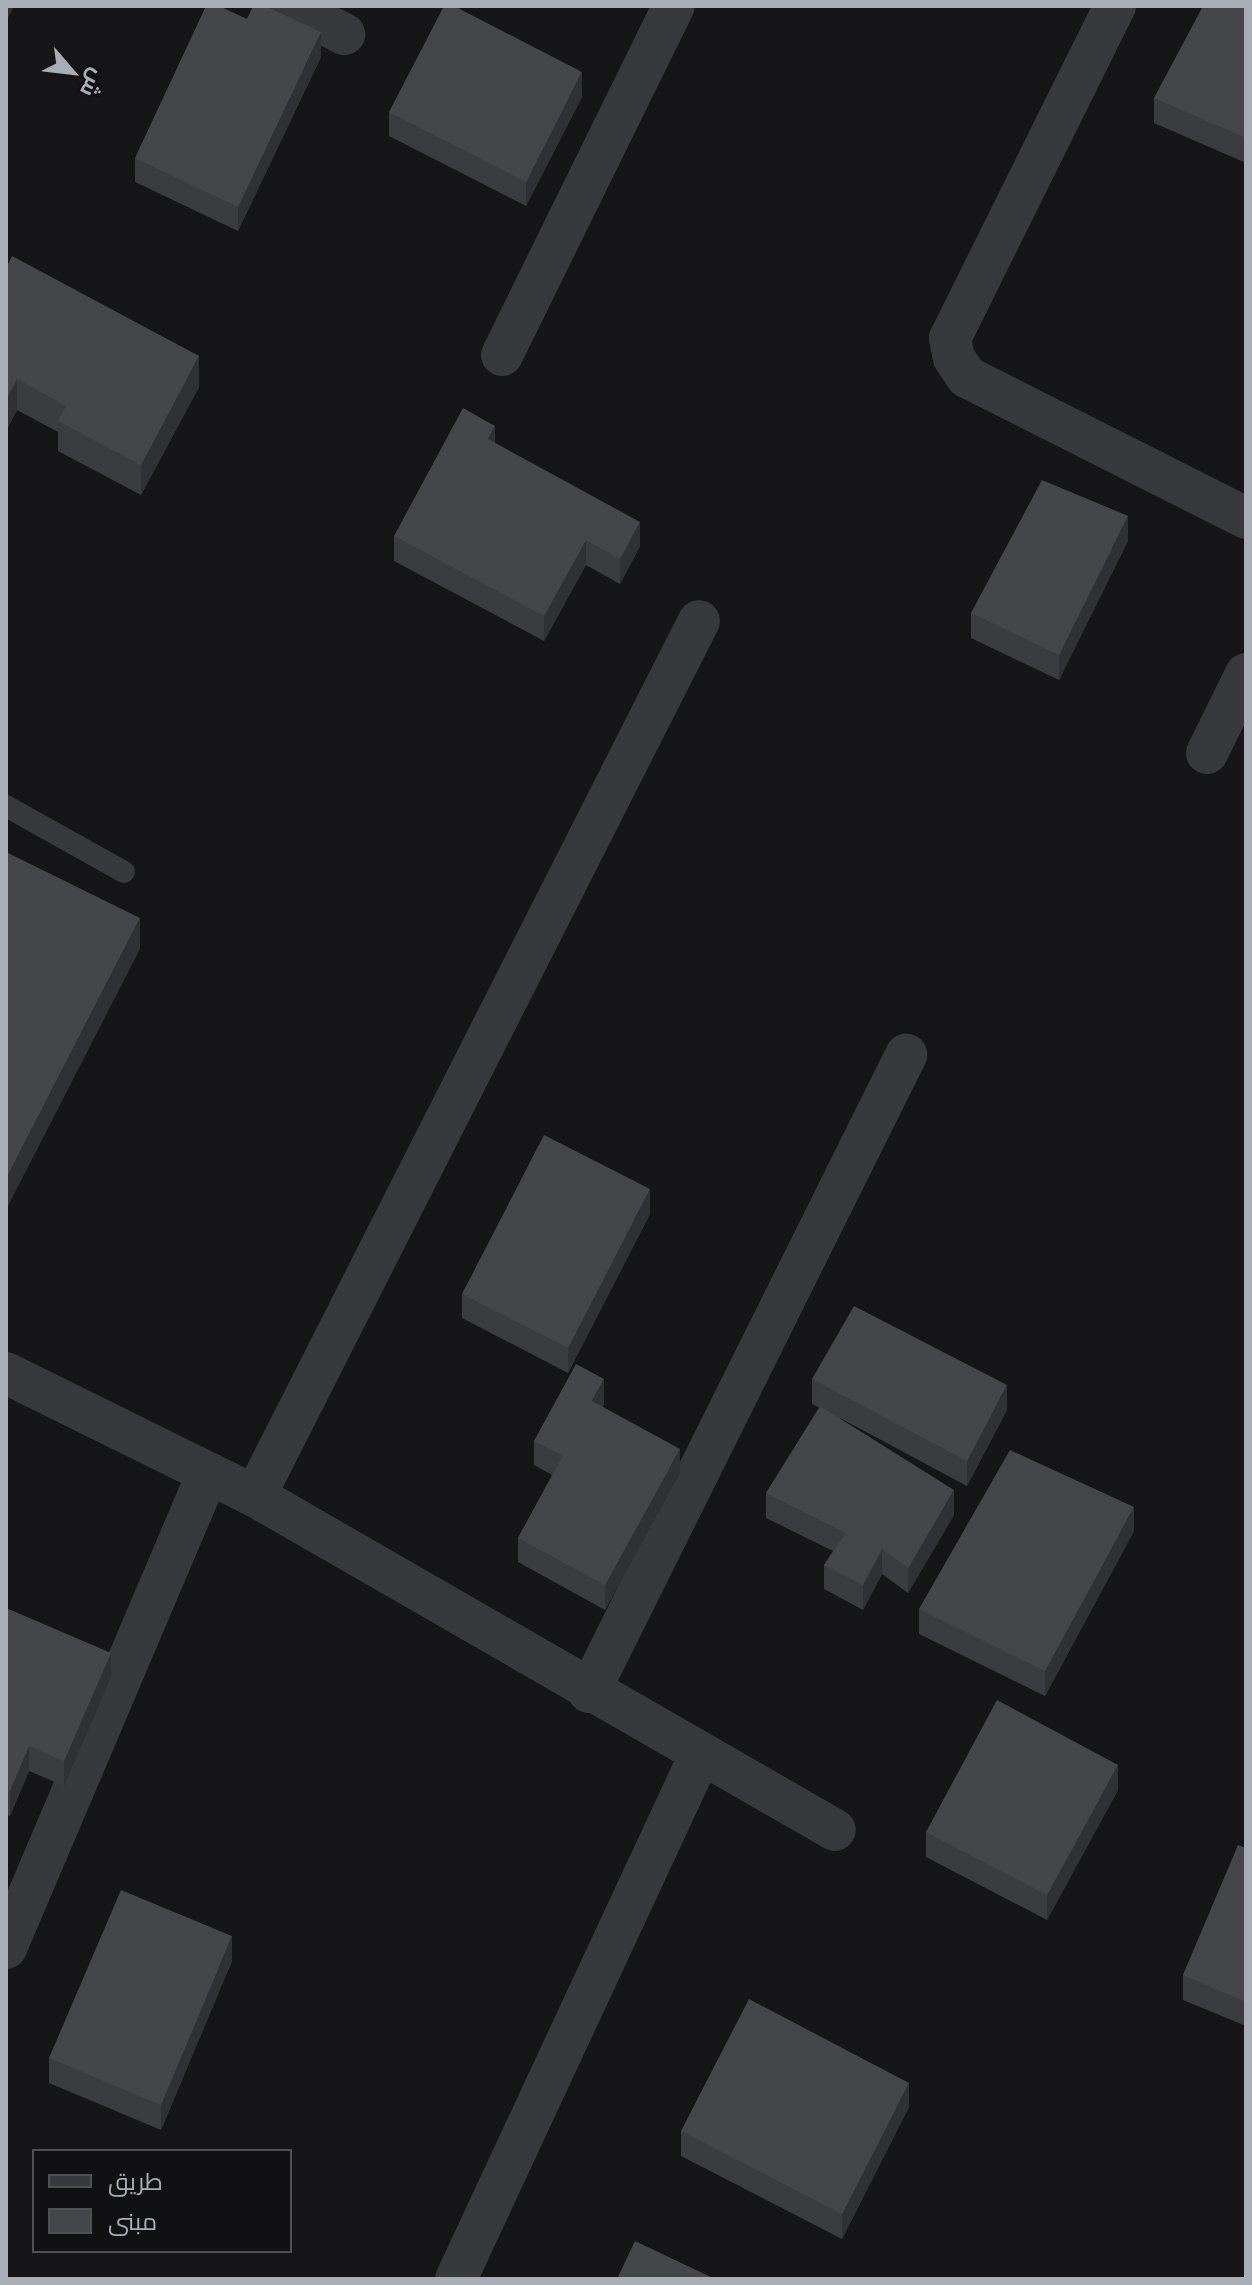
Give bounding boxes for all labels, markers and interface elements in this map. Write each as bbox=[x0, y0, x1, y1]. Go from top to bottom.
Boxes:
north arrow bbox=[32, 32, 112, 112]
text: ش bbox=[76, 65, 111, 102]
legend bbox=[32, 2149, 292, 2253]
text: طريق bbox=[108, 2168, 163, 2195]
text: مبنى bbox=[108, 2208, 157, 2235]

